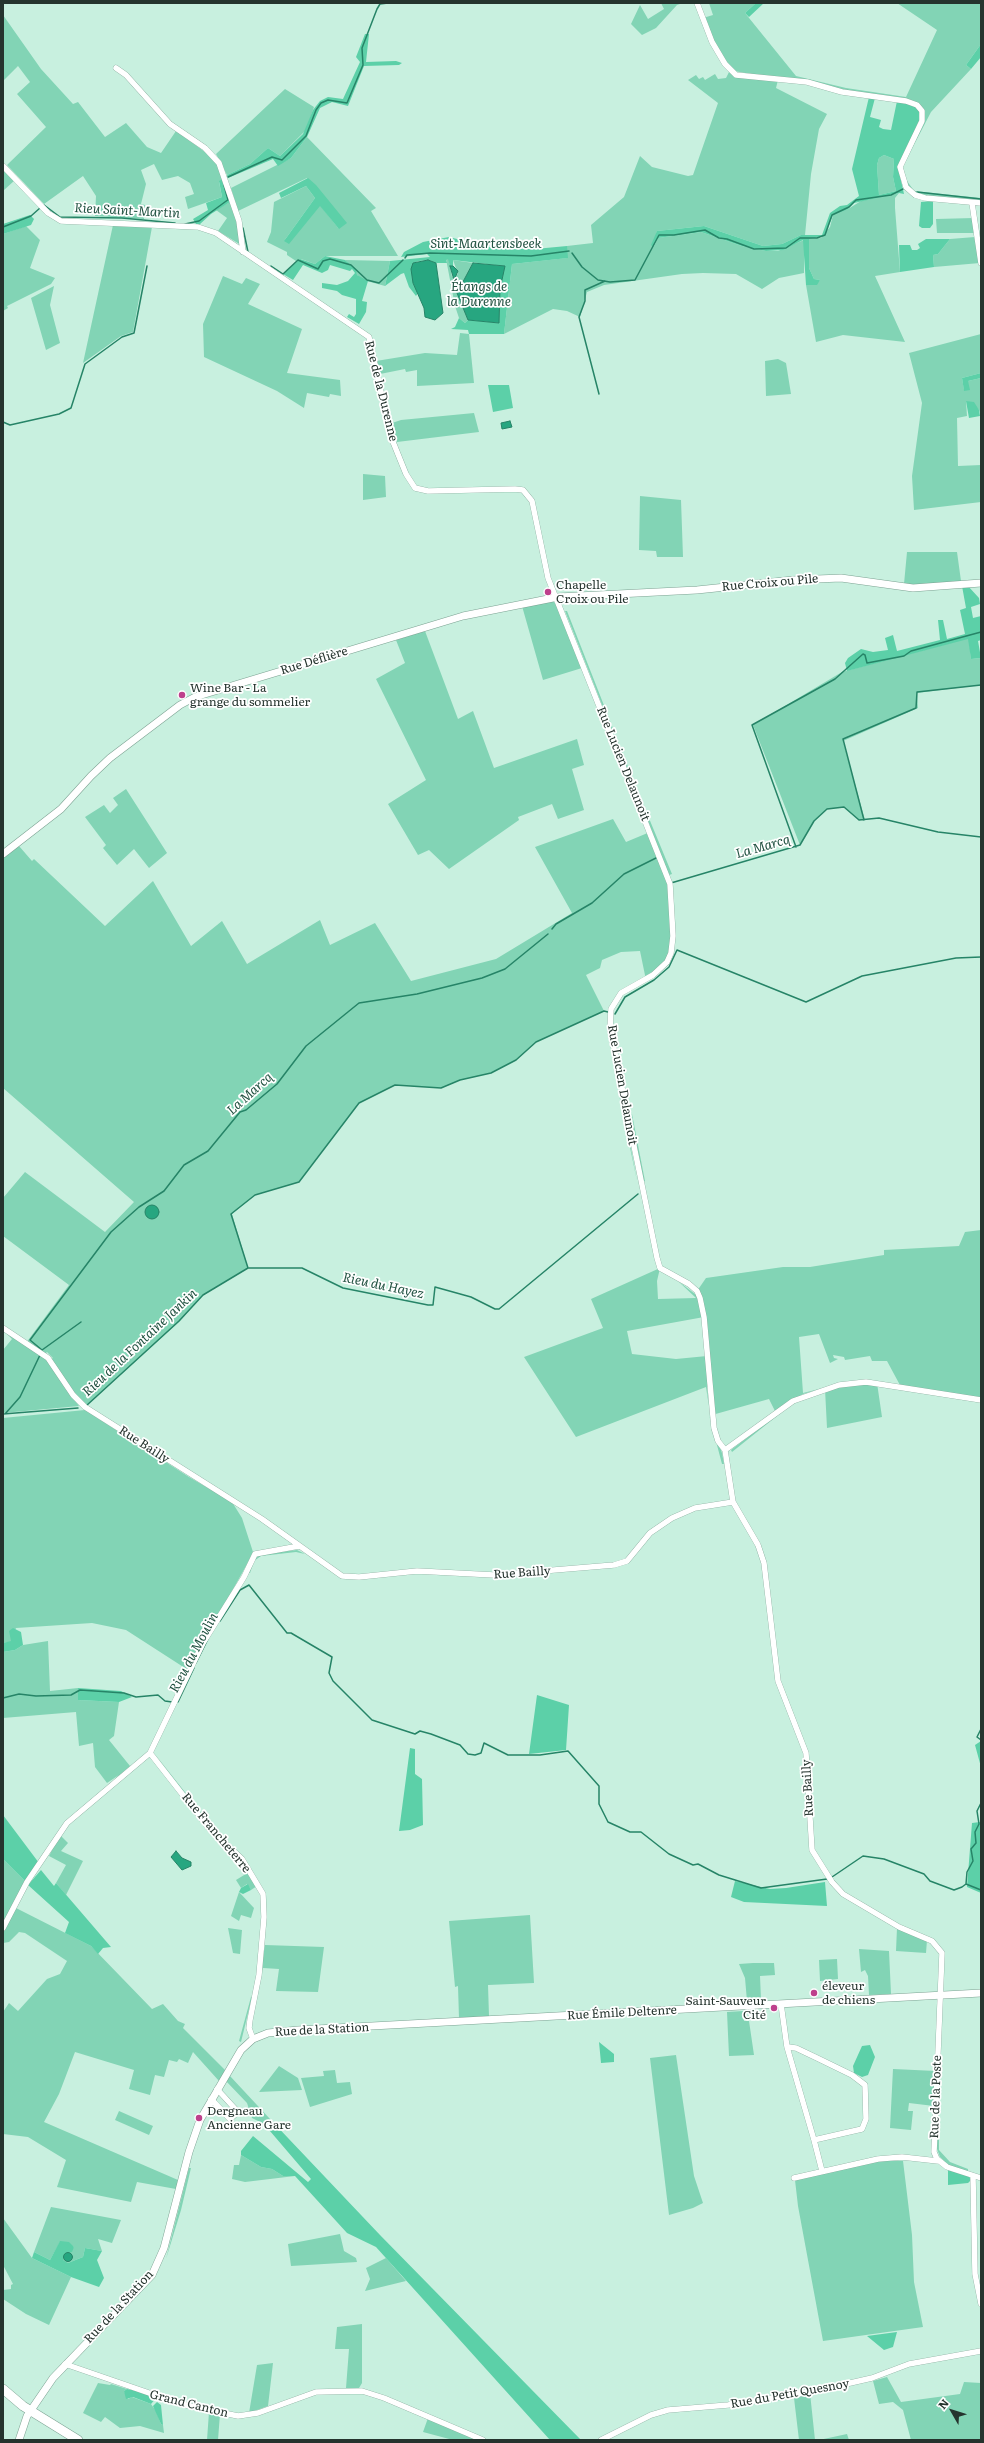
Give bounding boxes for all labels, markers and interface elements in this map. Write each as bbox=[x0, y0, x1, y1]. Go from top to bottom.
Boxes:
water label: Rieu Saint-Martin bbox=[74, 200, 180, 222]
water label: Sint-Maartensbeek bbox=[430, 236, 542, 252]
water label: Étangs de la Durenne bbox=[447, 279, 511, 310]
street label: Rue de la Durenne bbox=[361, 339, 401, 443]
street label: Rue Croix ou Pile bbox=[721, 572, 819, 594]
place label: Chapelle Croix ou Pile bbox=[556, 578, 629, 606]
marker: Chapelle Croix ou Pile bbox=[543, 587, 553, 597]
street label: Rue Déflière bbox=[279, 644, 349, 678]
place label: Wine Bar - La grange du sommelier bbox=[190, 681, 310, 709]
marker: Wine Bar - La grange du sommelier bbox=[177, 690, 187, 700]
street label: Rue Lucien Delaunoit bbox=[593, 705, 653, 823]
water label: La Marcq bbox=[734, 832, 792, 862]
street label: Rue Lucien Delaunoit bbox=[604, 1024, 640, 1146]
water label: La Marcq bbox=[224, 1070, 276, 1118]
water label: Rieu du Hayez bbox=[341, 1270, 425, 1302]
water label: Rieu de la Fontaine Jankin bbox=[80, 1286, 200, 1400]
street label: Rue Bailly bbox=[116, 1423, 172, 1467]
street label: Rue Bailly bbox=[493, 1564, 551, 1582]
water label: Rieu du Moulin bbox=[166, 1610, 222, 1696]
street label: Rue Bailly bbox=[799, 1759, 817, 1817]
street label: Rue Francheterre bbox=[178, 1790, 254, 1876]
place label: éleveur de chiens bbox=[822, 1979, 875, 2007]
marker: éleveur de chiens bbox=[809, 1988, 819, 1998]
place label: Saint-Sauveur Cité bbox=[685, 1994, 766, 2022]
street label: Rue Émile Deltenre bbox=[567, 2003, 677, 2023]
marker: Saint-Sauveur Cité bbox=[769, 2003, 779, 2013]
street label: Rue de la Station bbox=[274, 2020, 370, 2040]
street label: Rue de la Poste bbox=[927, 2055, 945, 2139]
place label: Dergneau Ancienne Gare bbox=[207, 2104, 291, 2132]
marker: Dergneau Ancienne Gare bbox=[194, 2113, 204, 2123]
street label: Rue de la Station bbox=[81, 2267, 157, 2347]
street label: Rue du Petit Quesnoy bbox=[729, 2376, 851, 2412]
street label: Grand Canton bbox=[148, 2387, 230, 2421]
north arrow bbox=[932, 2391, 972, 2431]
text: N bbox=[934, 2395, 952, 2412]

